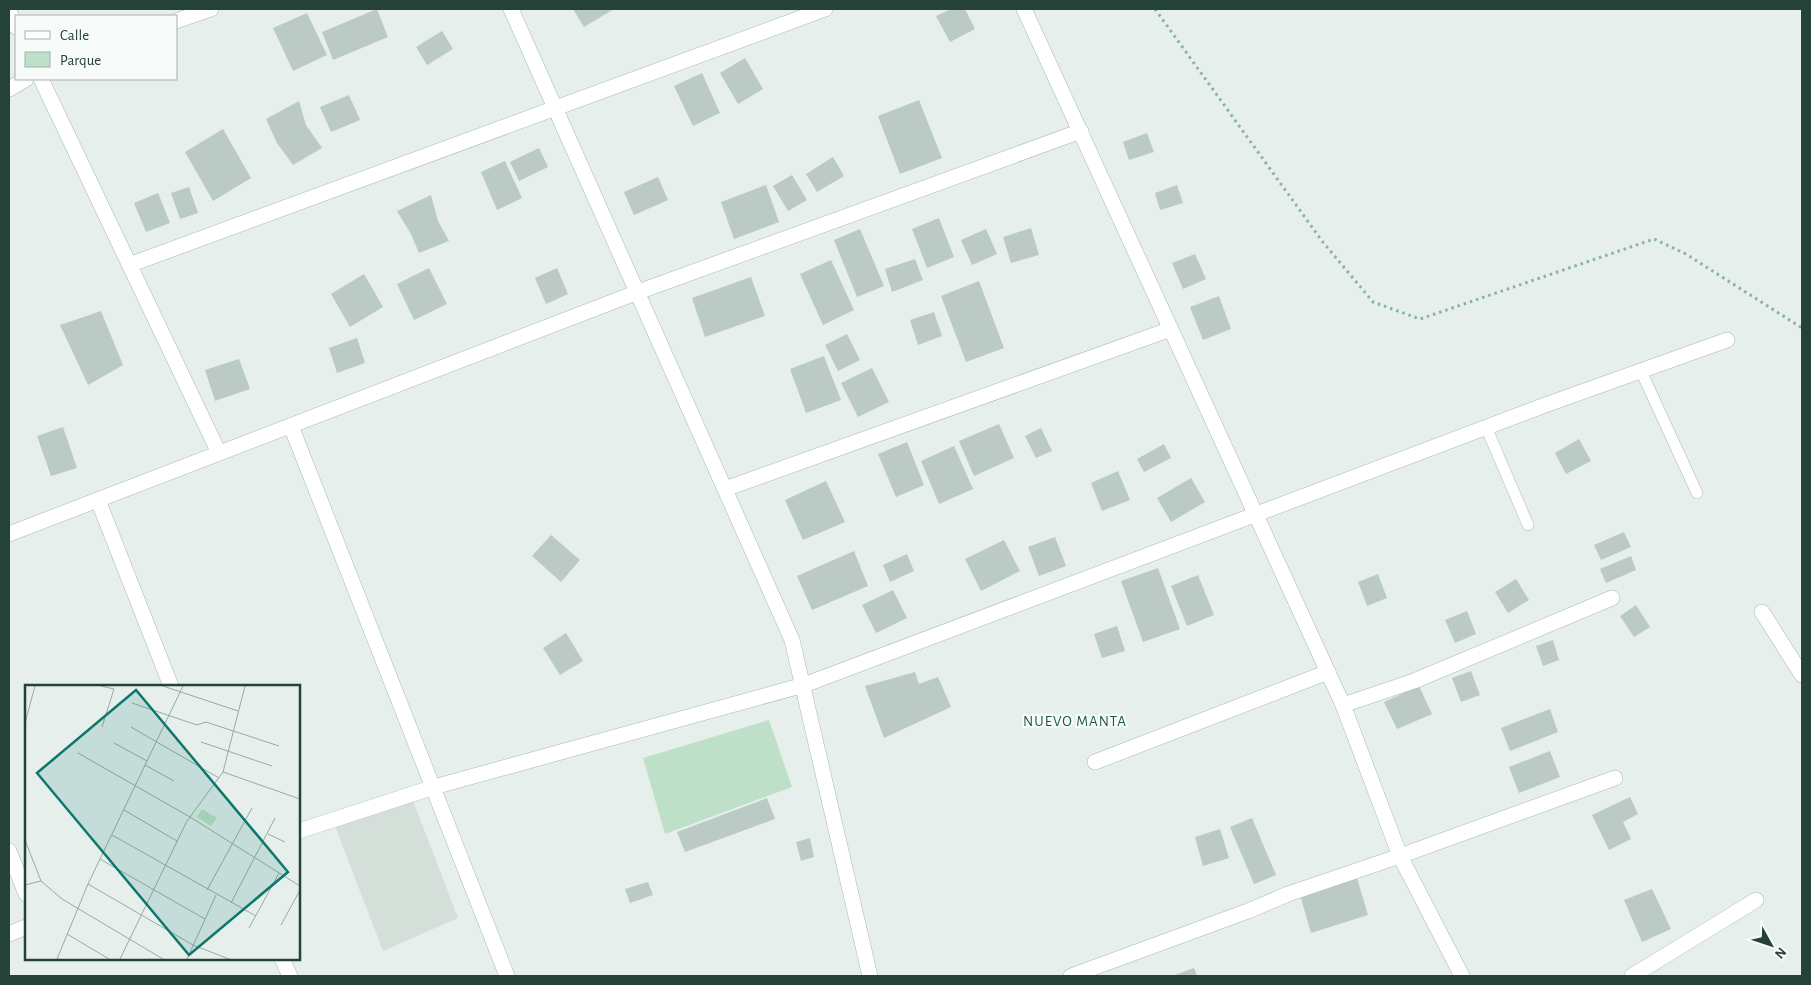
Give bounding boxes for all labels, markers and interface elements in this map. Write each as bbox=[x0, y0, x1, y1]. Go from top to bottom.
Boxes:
legend bbox=[15, 15, 178, 80]
text: Calle bbox=[60, 28, 89, 43]
text: Parque bbox=[60, 53, 101, 68]
inset map bbox=[25, 685, 300, 960]
district label: NUEVO MANTA bbox=[1023, 714, 1127, 729]
north arrow bbox=[1746, 920, 1796, 970]
text: N bbox=[1772, 944, 1789, 961]

